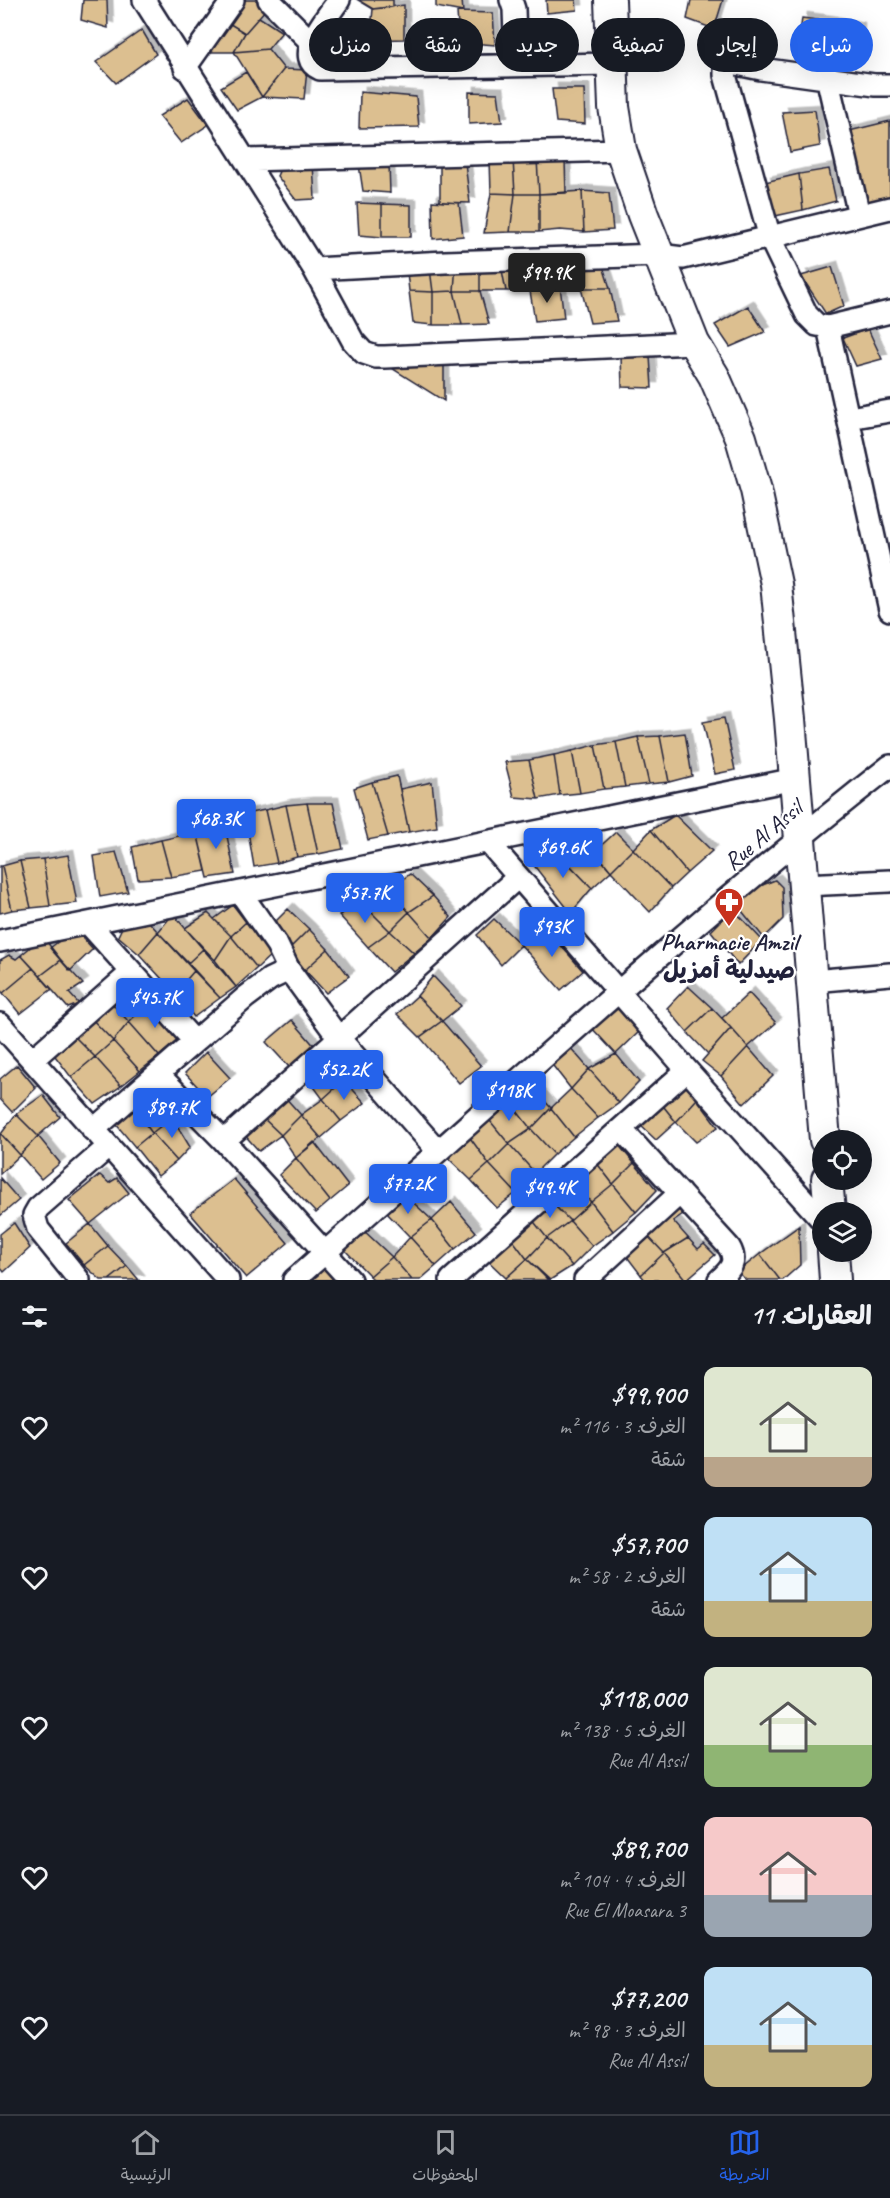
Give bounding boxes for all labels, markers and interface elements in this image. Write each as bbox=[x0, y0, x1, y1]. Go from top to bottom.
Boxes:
chip: منزل bbox=[309, 18, 392, 72]
chip: شقة bbox=[404, 18, 483, 72]
chip: جديد bbox=[495, 18, 579, 72]
chip: تصفية bbox=[591, 18, 685, 72]
chip: إيجار bbox=[697, 18, 778, 72]
chip: شراء bbox=[790, 18, 873, 72]
pin: $99.9K bbox=[498, 253, 596, 304]
text: $99.9K bbox=[522, 260, 572, 285]
street label: Rue Al Assil bbox=[718, 791, 811, 877]
pin: $68.3K bbox=[167, 799, 265, 850]
text: $68.3K bbox=[191, 806, 241, 831]
pin: $69.6K bbox=[514, 828, 612, 879]
text: $69.6K bbox=[538, 835, 588, 860]
pin: $57.7K bbox=[316, 873, 414, 924]
text: $57.7K bbox=[340, 880, 390, 905]
pharmacy icon: Pharmacie Amzil صيدلية أمزيل bbox=[713, 886, 745, 928]
pin: $93K bbox=[516, 907, 588, 958]
text: $93K bbox=[534, 914, 570, 939]
place label: Pharmacie Amzil صيدلية أمزيل bbox=[661, 927, 802, 985]
pin: $45.7K bbox=[106, 978, 204, 1029]
text: $45.7K bbox=[130, 985, 180, 1010]
pin: $52.2K bbox=[295, 1050, 393, 1101]
text: $52.2K bbox=[319, 1057, 369, 1082]
pin: $118K bbox=[467, 1071, 551, 1122]
text: $118K bbox=[486, 1078, 532, 1103]
pin: $89.7K bbox=[123, 1088, 221, 1139]
text: $89.7K bbox=[147, 1095, 197, 1120]
map controls bbox=[812, 1130, 872, 1262]
button: locate bbox=[812, 1130, 872, 1190]
pin: $77.2K bbox=[359, 1164, 457, 1215]
pin: $49.4K bbox=[501, 1168, 599, 1219]
text: $77.2K bbox=[383, 1171, 433, 1196]
text: $49.4K bbox=[525, 1175, 575, 1200]
button: layers bbox=[812, 1202, 872, 1262]
text: العقارات: 11 bbox=[750, 1299, 872, 1332]
icon: filters bbox=[18, 1300, 51, 1333]
text: $99,900 bbox=[612, 1378, 686, 1411]
icon: home bbox=[752, 1391, 824, 1463]
icon: heart bbox=[18, 1411, 51, 1444]
text: الغرف: 3 · 116 m² bbox=[559, 1414, 686, 1439]
text: شقة bbox=[651, 1447, 686, 1472]
text: $57,700 bbox=[611, 1528, 686, 1561]
icon: home bbox=[752, 1541, 824, 1613]
icon: heart bbox=[18, 1561, 51, 1594]
text: الغرف: 2 · 58 m² bbox=[568, 1564, 686, 1589]
text: شقة bbox=[651, 1597, 686, 1622]
text: $118,000 bbox=[599, 1682, 686, 1715]
icon: home bbox=[752, 1691, 824, 1763]
icon: heart bbox=[18, 1711, 51, 1744]
text: الغرف: 5 · 138 m² bbox=[559, 1718, 686, 1743]
text: Rue Al Assil bbox=[608, 1748, 686, 1773]
text: $89,700 bbox=[611, 1832, 686, 1865]
icon: home bbox=[752, 1841, 824, 1913]
icon: heart bbox=[18, 1861, 51, 1894]
text: الغرف: 4 · 104 m² bbox=[559, 1868, 686, 1893]
text: Rue El Moasara 3 bbox=[564, 1898, 686, 1923]
text: $77,200 bbox=[611, 1982, 686, 2015]
icon: home bbox=[752, 1991, 824, 2063]
icon: heart bbox=[18, 2011, 51, 2044]
text: الغرف: 3 · 98 m² bbox=[568, 2018, 686, 2043]
text: Rue Al Assil bbox=[608, 2048, 686, 2073]
tab: الرئيسية bbox=[121, 2126, 171, 2189]
tab: المحفوظات bbox=[412, 2126, 478, 2189]
tab: الخريطة bbox=[719, 2126, 769, 2189]

